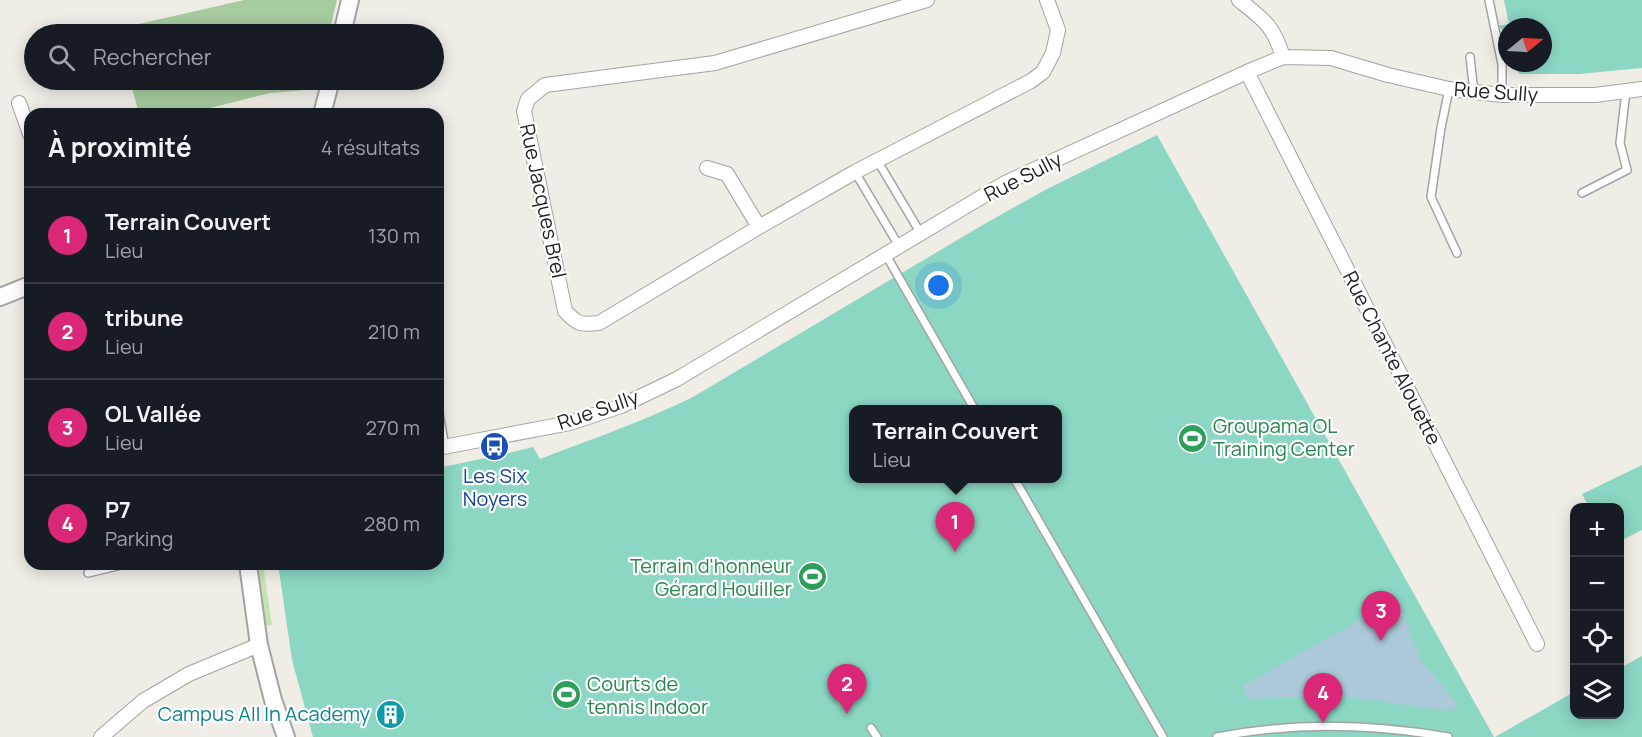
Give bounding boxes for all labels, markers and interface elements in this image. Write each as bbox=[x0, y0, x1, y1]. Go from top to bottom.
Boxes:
north arrow bbox=[1498, 18, 1552, 72]
search box bbox=[24, 24, 444, 90]
icon: search bbox=[45, 41, 78, 74]
text: Rechercher bbox=[93, 42, 212, 72]
street label: Rue Sully bbox=[1453, 75, 1539, 108]
street label: Rue Jacques Brel bbox=[514, 121, 573, 281]
text: À proximité bbox=[48, 129, 192, 165]
text: 4 résultats bbox=[321, 134, 420, 161]
street label: Rue Sully bbox=[979, 145, 1067, 208]
text: Terrain Couvert bbox=[105, 207, 271, 237]
text: 1 bbox=[63, 222, 72, 249]
text: 130 m bbox=[368, 222, 420, 249]
text: Lieu bbox=[105, 237, 143, 264]
street label: Rue Chante Alouette bbox=[1337, 266, 1448, 449]
your location bbox=[924, 271, 953, 300]
text: tribune bbox=[105, 303, 184, 333]
text: 2 bbox=[62, 318, 73, 345]
text: 210 m bbox=[368, 318, 420, 345]
text: Lieu bbox=[105, 333, 143, 360]
street label: Rue Sully bbox=[554, 383, 643, 436]
text: OL Vallée bbox=[105, 399, 201, 429]
popup bbox=[849, 405, 1062, 483]
place label: Groupama OL Training Center bbox=[1213, 412, 1355, 462]
text: 3 bbox=[62, 414, 73, 441]
text: 270 m bbox=[365, 414, 420, 441]
text: Terrain Couvert bbox=[873, 416, 1039, 446]
sports icon: Groupama OL Training Center bbox=[1176, 422, 1208, 454]
text: Lieu bbox=[105, 429, 143, 456]
bus stop icon: Les Six Noyers bbox=[479, 430, 511, 462]
text: Lieu bbox=[873, 446, 911, 473]
place label: Les Six Noyers bbox=[463, 462, 527, 512]
text: P7 bbox=[105, 495, 131, 525]
pin: 1 bbox=[936, 502, 974, 552]
map controls bbox=[1570, 503, 1624, 719]
button: + bbox=[1570, 503, 1624, 557]
text: 4 bbox=[61, 510, 74, 537]
text: 280 m bbox=[364, 510, 420, 537]
text: Parking bbox=[105, 525, 173, 552]
place label: Terrain d'honneur Gérard Houiller bbox=[630, 552, 792, 602]
button: − bbox=[1570, 557, 1624, 611]
sports icon: Terrain d'honneur Gérard Houiller bbox=[797, 561, 829, 593]
pin: 3 bbox=[1362, 592, 1400, 641]
button: locate bbox=[1570, 611, 1624, 665]
pin: 2 bbox=[828, 664, 866, 714]
button: layers bbox=[1570, 665, 1624, 719]
place label: Courts de tennis Indoor bbox=[587, 670, 708, 720]
pin: 4 bbox=[1304, 674, 1342, 723]
sports icon: Courts de tennis Indoor bbox=[550, 679, 582, 711]
building icon: Campus All In Academy bbox=[375, 698, 407, 730]
place label: Campus All In Academy bbox=[158, 700, 370, 727]

